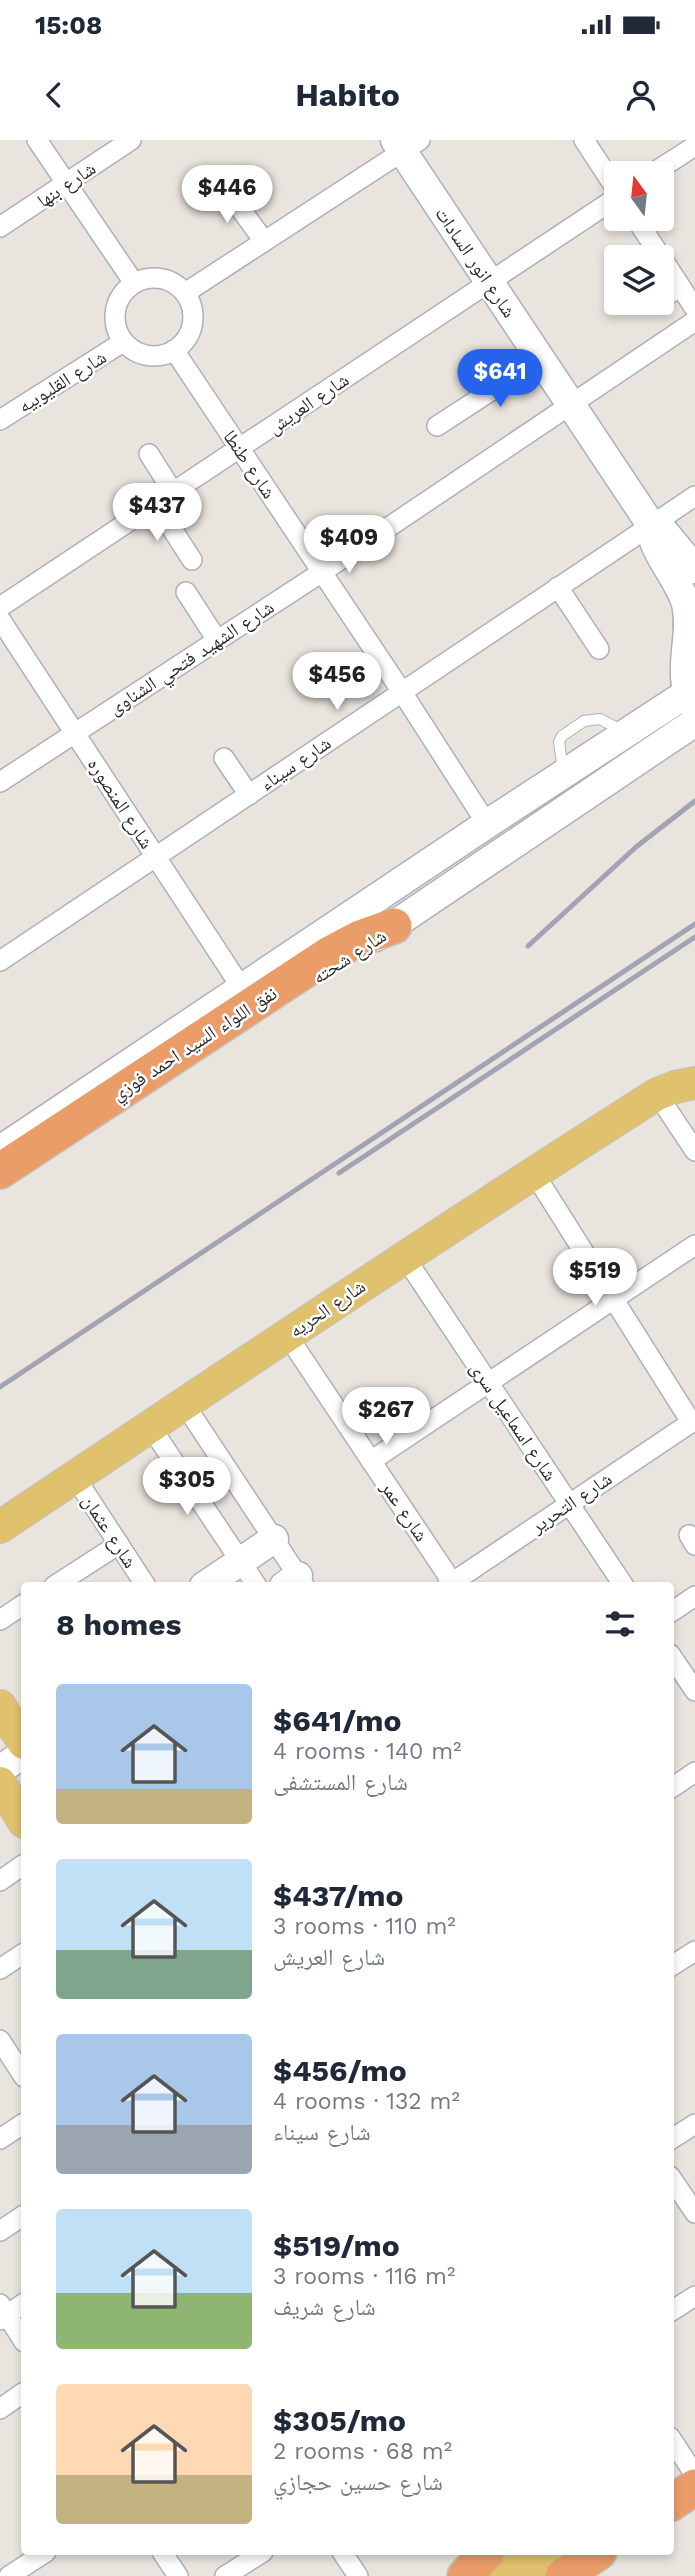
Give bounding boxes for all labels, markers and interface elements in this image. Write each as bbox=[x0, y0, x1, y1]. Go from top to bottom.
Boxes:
text: 15:08 bbox=[35, 10, 102, 40]
icon: back bbox=[35, 76, 73, 114]
text: Habito bbox=[295, 76, 400, 114]
icon: person bbox=[622, 76, 660, 114]
street label: شارع بنها bbox=[33, 157, 100, 212]
north arrow bbox=[604, 161, 674, 231]
map controls bbox=[604, 161, 674, 315]
pin: $446 bbox=[186, 165, 268, 225]
text: $446 bbox=[198, 174, 256, 201]
street label: شارع انور السادات bbox=[430, 203, 521, 322]
button: layers bbox=[604, 245, 674, 315]
street label: شارع القليوبيه bbox=[14, 345, 111, 418]
pin: $641 bbox=[459, 350, 541, 409]
text: $641 bbox=[473, 358, 527, 385]
street label: شارع العريش bbox=[263, 368, 353, 439]
street label: شارع طنطا bbox=[218, 426, 281, 503]
pin: $437 bbox=[116, 484, 198, 543]
text: $437 bbox=[129, 492, 185, 519]
pin: $409 bbox=[308, 516, 390, 575]
text: $409 bbox=[320, 524, 378, 551]
street label: شارع الشهيد فتحي الشناوى bbox=[104, 595, 280, 723]
pin: $456 bbox=[296, 652, 378, 712]
text: $456 bbox=[308, 661, 366, 688]
street label: شارع سيناء bbox=[255, 731, 335, 795]
street label: شارع المنصوره bbox=[83, 754, 158, 853]
street label: شارع شحته bbox=[308, 924, 390, 989]
street label: نفق اللواء السيد احمد فوزي bbox=[107, 981, 283, 1109]
pin: $519 bbox=[554, 1248, 636, 1308]
text: $519 bbox=[569, 1257, 621, 1284]
street label: شارع الحريه bbox=[285, 1275, 370, 1342]
street label: شارع اسماعيل سرى bbox=[465, 1358, 562, 1485]
pin: $267 bbox=[345, 1388, 427, 1447]
text: $267 bbox=[358, 1396, 414, 1423]
pin: $305 bbox=[146, 1458, 228, 1517]
text: $305 bbox=[159, 1466, 215, 1493]
street label: شارع التحرير bbox=[526, 1467, 616, 1538]
street label: شارع عمر bbox=[376, 1476, 433, 1546]
street label: شارع عثمان bbox=[77, 1490, 142, 1572]
icon: filters bbox=[601, 1605, 639, 1643]
text: 8 homes bbox=[56, 1607, 182, 1642]
text: $641/mo bbox=[273, 1703, 402, 1738]
icon: home bbox=[112, 1712, 196, 1796]
text: 4 rooms · 140 m² bbox=[273, 1738, 461, 1765]
text: شارع المستشفى bbox=[273, 1769, 408, 1796]
text: $437/mo bbox=[273, 1878, 403, 1913]
icon: home bbox=[112, 1887, 196, 1971]
text: 3 rooms · 110 m² bbox=[273, 1913, 456, 1940]
text: شارع العريش bbox=[273, 1944, 385, 1971]
text: $456/mo bbox=[273, 2053, 407, 2088]
icon: home bbox=[112, 2062, 196, 2146]
text: 4 rooms · 132 m² bbox=[273, 2088, 460, 2115]
text: شارع سيناء bbox=[273, 2119, 371, 2146]
text: $519/mo bbox=[273, 2228, 400, 2263]
icon: home bbox=[112, 2237, 196, 2321]
text: 3 rooms · 116 m² bbox=[273, 2263, 455, 2290]
text: شارع شريف bbox=[273, 2294, 376, 2321]
text: $305/mo bbox=[273, 2403, 406, 2438]
icon: home bbox=[112, 2412, 196, 2496]
text: 2 rooms · 68 m² bbox=[273, 2438, 452, 2465]
text: شارع حسين حجازي bbox=[273, 2469, 443, 2496]

